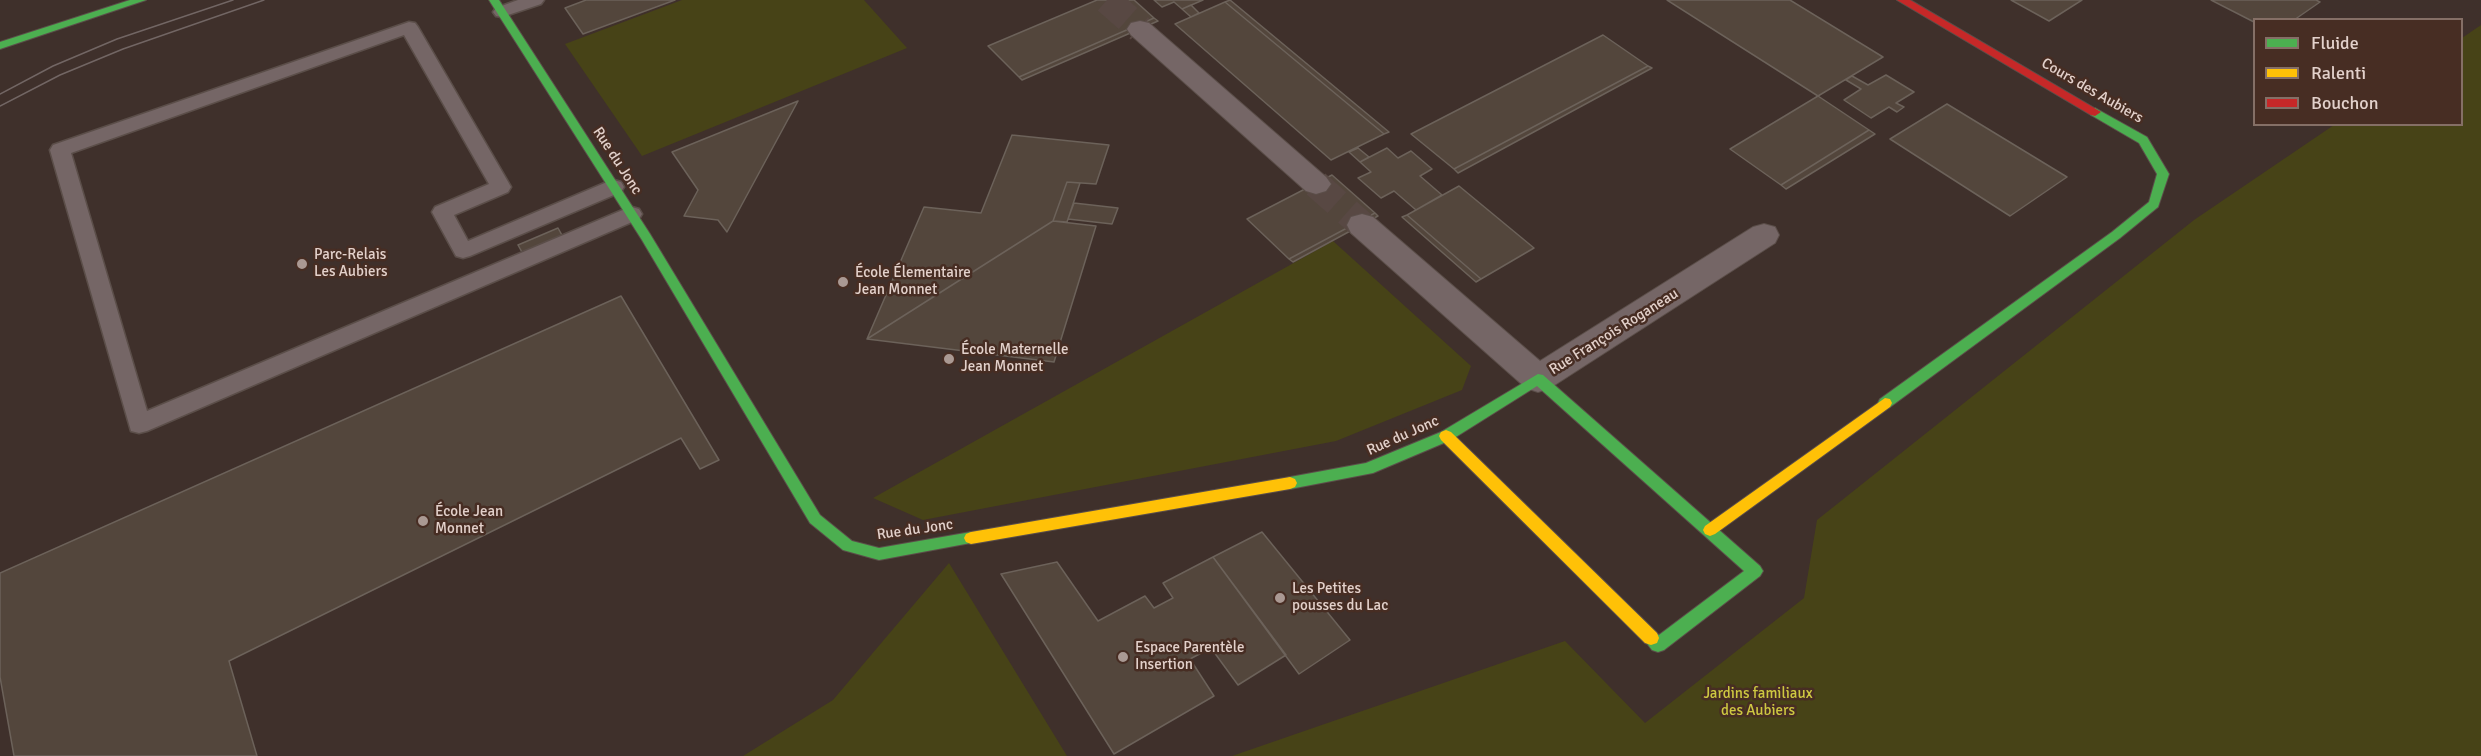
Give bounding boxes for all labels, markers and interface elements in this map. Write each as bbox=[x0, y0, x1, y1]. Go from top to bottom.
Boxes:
legend bbox=[2253, 18, 2463, 126]
text: Fluide bbox=[2311, 32, 2359, 54]
street label: Cours des Aubiers bbox=[2038, 55, 2146, 127]
text: Ralenti bbox=[2311, 62, 2366, 84]
text: Bouchon bbox=[2311, 92, 2379, 114]
street label: Rue du Jonc bbox=[589, 124, 645, 198]
place label: Parc-Relais Les Aubiers bbox=[314, 246, 388, 281]
marker: Parc-Relais Les Aubiers bbox=[295, 257, 309, 271]
place label: École Élementaire Jean Monnet bbox=[855, 264, 971, 299]
marker: École Élementaire Jean Monnet bbox=[836, 275, 850, 289]
street label: Rue François Roganeau bbox=[1546, 285, 1682, 379]
place label: École Maternelle Jean Monnet bbox=[961, 341, 1069, 376]
marker: École Maternelle Jean Monnet bbox=[942, 352, 956, 366]
street label: Rue du Jonc bbox=[1364, 412, 1442, 460]
place label: École Jean Monnet bbox=[435, 503, 503, 538]
marker: École Jean Monnet bbox=[416, 514, 430, 528]
street label: Rue du Jonc bbox=[876, 516, 954, 544]
place label: Les Petites pousses du Lac bbox=[1292, 580, 1388, 615]
marker: Les Petites pousses du Lac bbox=[1273, 591, 1287, 605]
place label: Espace Parentèle Insertion bbox=[1135, 639, 1244, 674]
marker: Espace Parentèle Insertion bbox=[1116, 650, 1130, 664]
park label: Jardins familiaux des Aubiers bbox=[1703, 685, 1813, 720]

